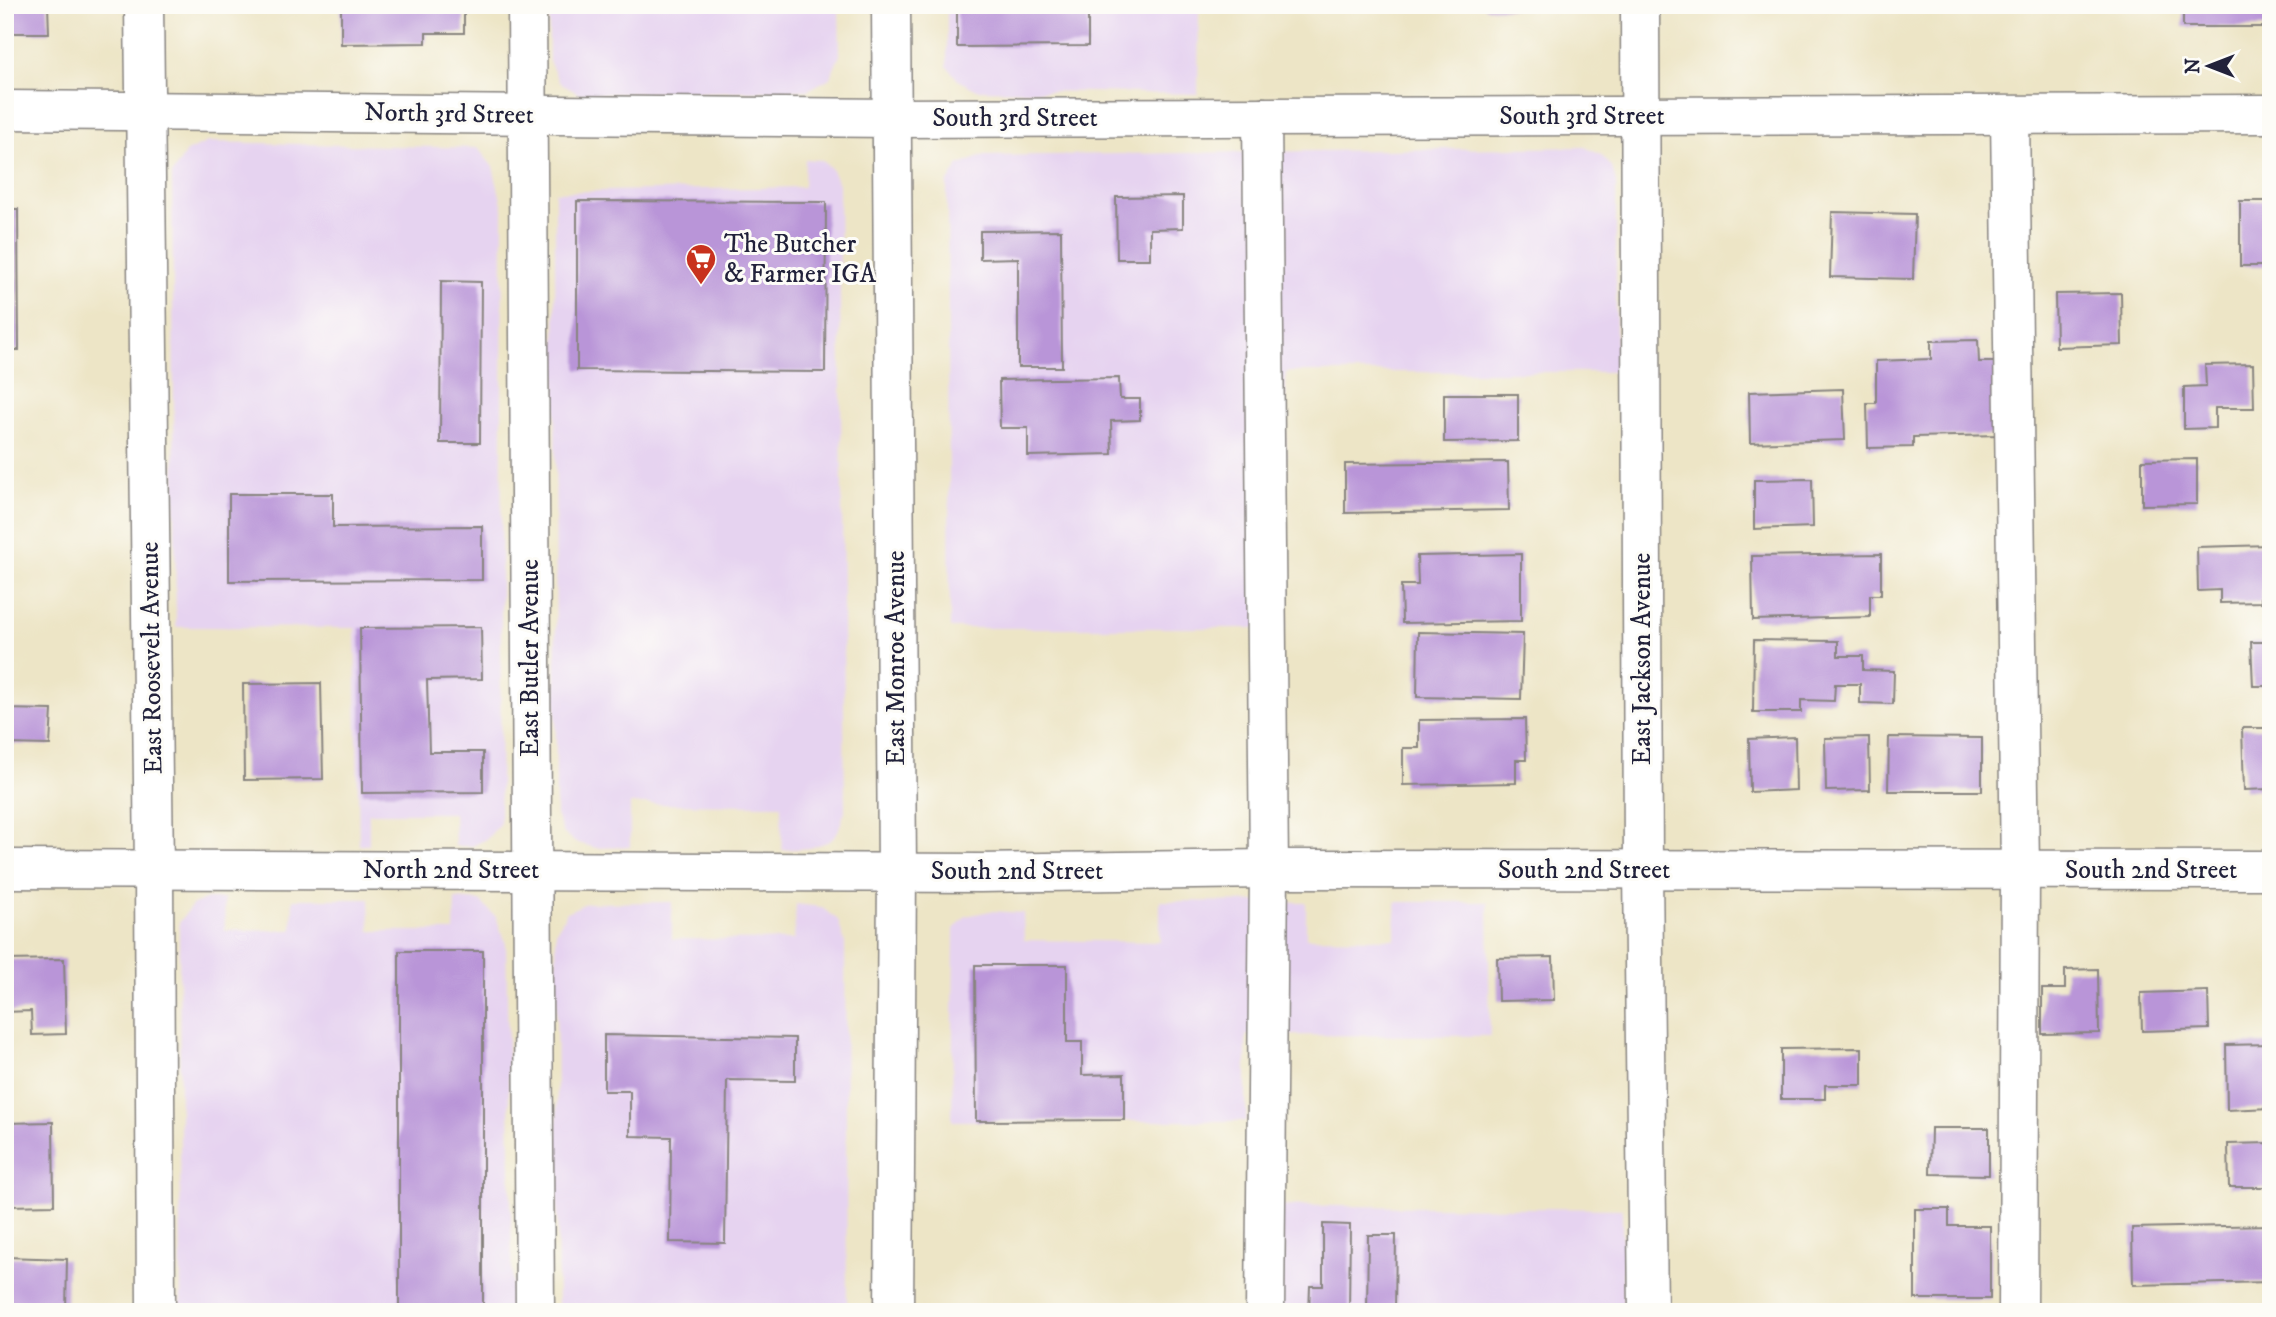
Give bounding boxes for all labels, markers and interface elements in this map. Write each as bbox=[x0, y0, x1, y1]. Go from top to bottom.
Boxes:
north arrow bbox=[2174, 32, 2244, 102]
text: N bbox=[2182, 58, 2205, 74]
street label: North 3rd Street bbox=[364, 96, 534, 132]
street label: South 3rd Street bbox=[1499, 100, 1665, 133]
street label: South 3rd Street bbox=[932, 102, 1098, 135]
place label: The Butcher & Farmer IGA bbox=[724, 228, 877, 291]
supermarket icon: The Butcher & Farmer IGA bbox=[684, 242, 718, 286]
street label: East Roosevelt Avenue bbox=[133, 541, 171, 775]
street label: East Monroe Avenue bbox=[880, 550, 913, 766]
street label: East Jackson Avenue bbox=[1626, 553, 1659, 765]
street label: East Butler Avenue bbox=[514, 559, 547, 757]
street label: North 2nd Street bbox=[363, 854, 539, 887]
street label: South 2nd Street bbox=[1498, 854, 1670, 887]
street label: South 2nd Street bbox=[2065, 854, 2237, 887]
street label: South 2nd Street bbox=[931, 855, 1103, 888]

